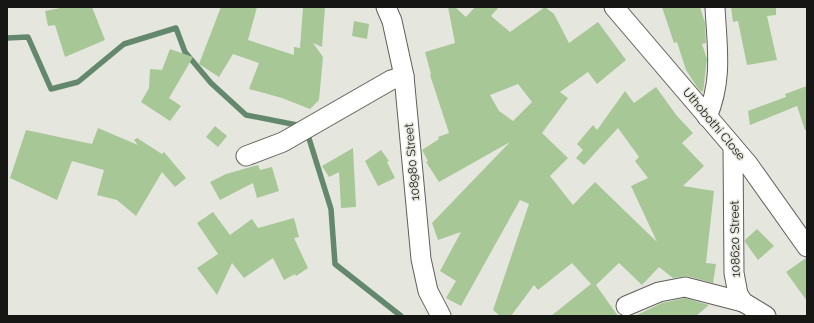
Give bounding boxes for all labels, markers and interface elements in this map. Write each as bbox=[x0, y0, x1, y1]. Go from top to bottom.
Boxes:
street label: Uthobothi Close bbox=[680, 85, 748, 163]
street label: 108980 Street bbox=[402, 123, 422, 201]
street label: 108620 Street bbox=[727, 201, 743, 277]

